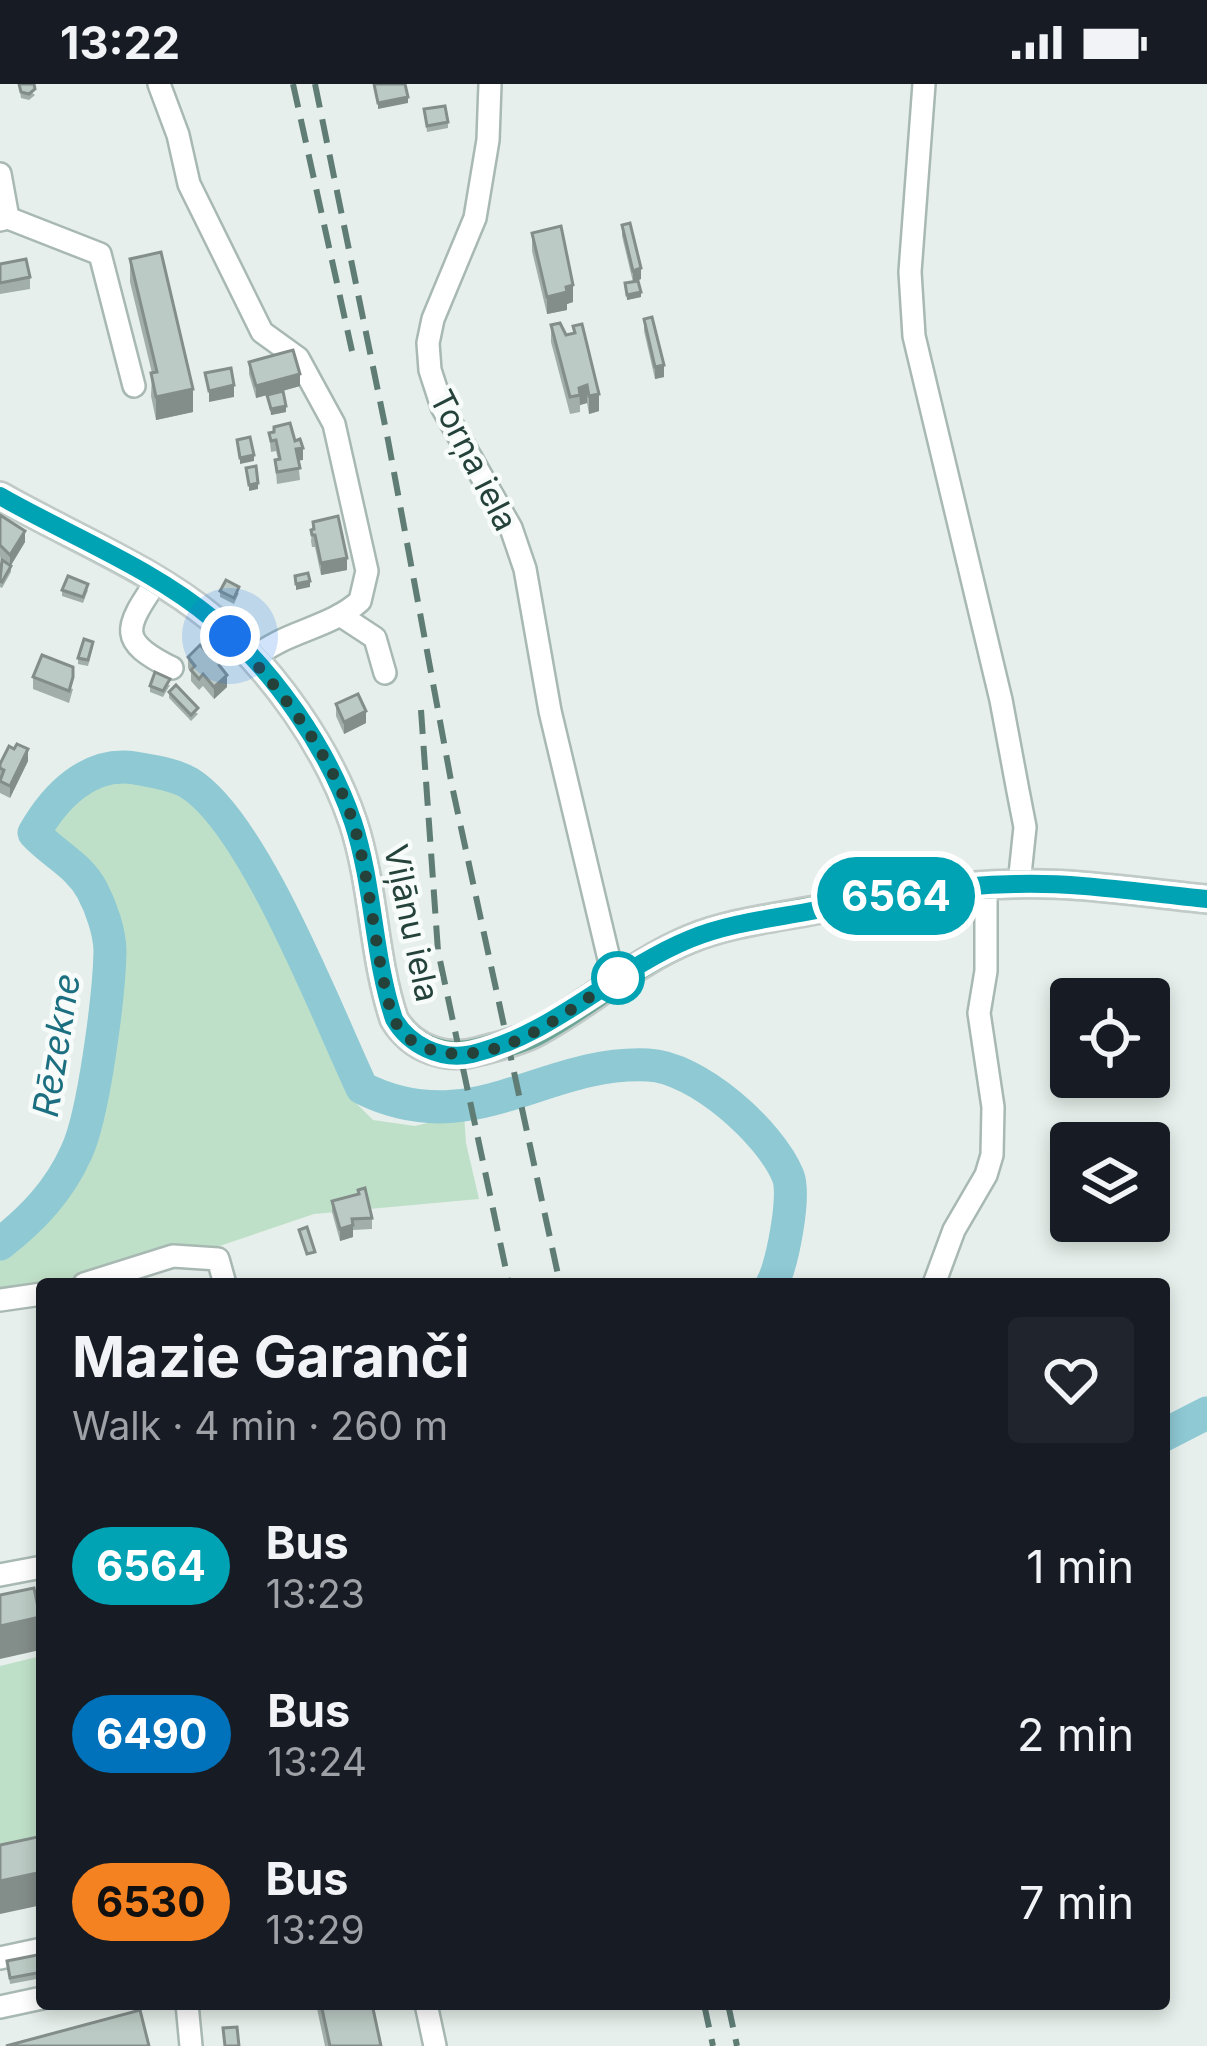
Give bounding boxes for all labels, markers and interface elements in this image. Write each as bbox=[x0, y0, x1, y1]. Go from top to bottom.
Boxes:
text: 13:22 bbox=[60, 15, 180, 70]
street label: Torņa iela bbox=[422, 383, 526, 537]
your location bbox=[200, 606, 260, 666]
street label: Viļānu iela bbox=[376, 841, 448, 1005]
line badge: 6564 bbox=[812, 857, 980, 935]
text: 6564 bbox=[841, 870, 951, 921]
unlabelled marker bbox=[593, 953, 643, 1003]
water label: Rēzekne bbox=[23, 970, 89, 1120]
map controls bbox=[1050, 978, 1170, 1242]
button: locate bbox=[1050, 978, 1170, 1098]
button: layers bbox=[1050, 1122, 1170, 1242]
button: heart bbox=[1008, 1317, 1134, 1443]
text: Mazie Garanči bbox=[72, 1322, 470, 1391]
text: Walk · 4 min · 260 m bbox=[72, 1402, 448, 1449]
text: Bus bbox=[266, 1515, 349, 1570]
text: 1 min bbox=[1026, 1539, 1134, 1594]
text: 6564 bbox=[96, 1540, 206, 1591]
text: 13:23 bbox=[266, 1570, 365, 1617]
text: Bus bbox=[267, 1683, 350, 1738]
text: 2 min bbox=[1017, 1707, 1134, 1762]
text: 6490 bbox=[96, 1708, 207, 1759]
text: 13:24 bbox=[267, 1738, 367, 1785]
text: Bus bbox=[266, 1851, 349, 1906]
text: 7 min bbox=[1019, 1875, 1134, 1930]
text: 6530 bbox=[96, 1876, 206, 1927]
text: 13:29 bbox=[266, 1906, 365, 1953]

